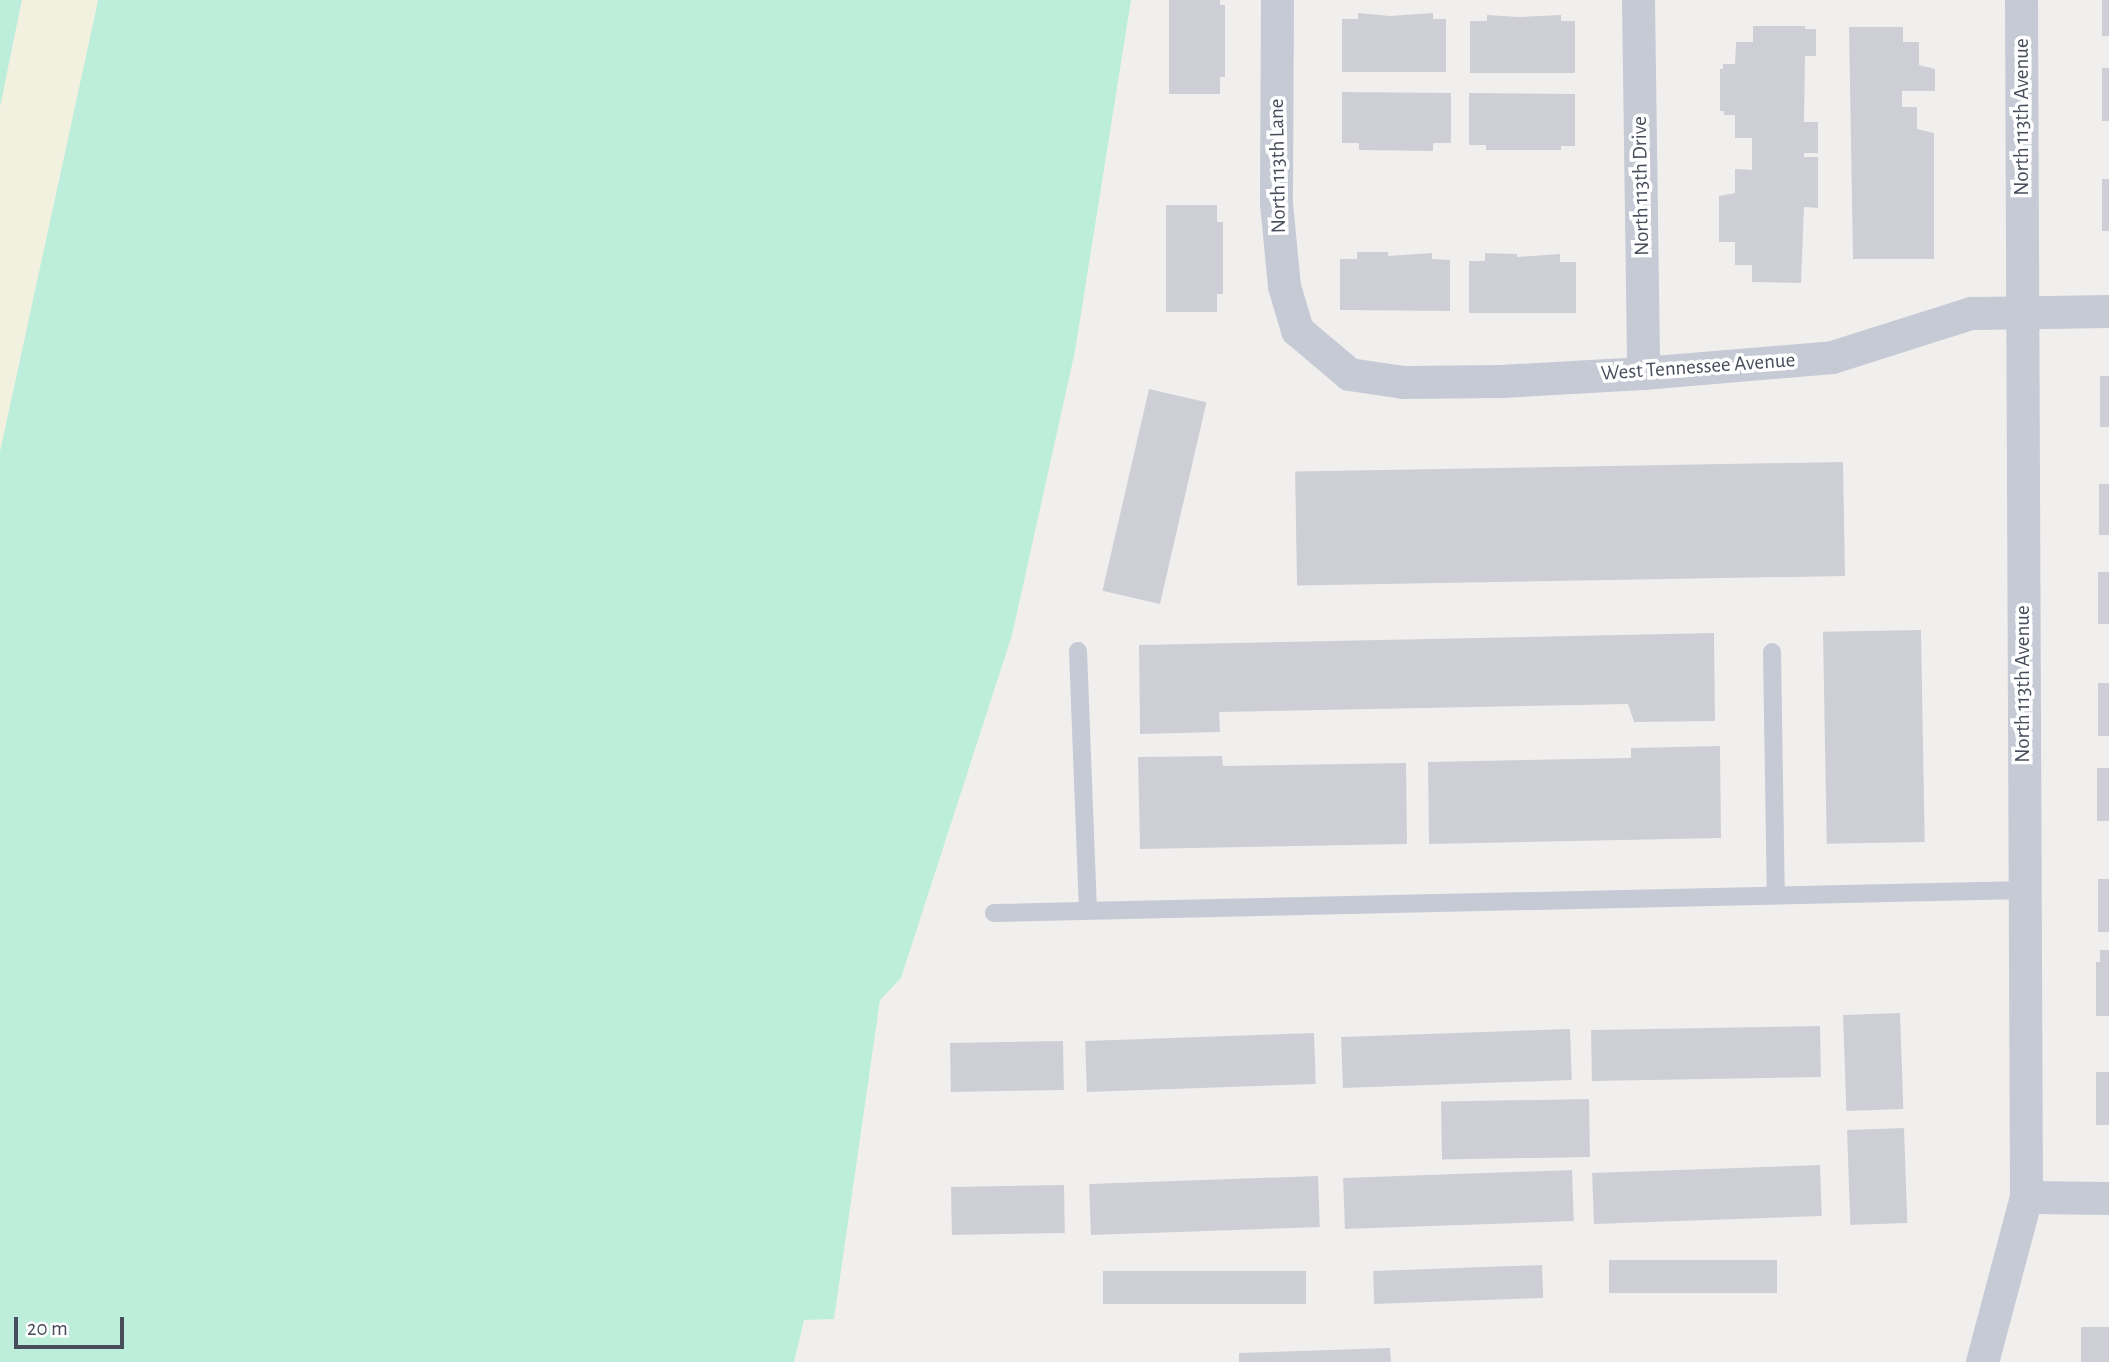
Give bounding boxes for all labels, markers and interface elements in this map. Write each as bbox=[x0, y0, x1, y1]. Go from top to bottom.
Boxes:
street label: North 113th Avenue bbox=[2009, 38, 2035, 196]
street label: North 113th Lane bbox=[1264, 98, 1292, 234]
street label: North 113th Drive bbox=[1627, 116, 1655, 256]
street label: West Tennessee Avenue bbox=[1600, 348, 1796, 386]
street label: North 113th Avenue bbox=[2010, 605, 2036, 763]
scale bar bbox=[18, 1302, 128, 1346]
text: 20 m bbox=[27, 1318, 68, 1339]

